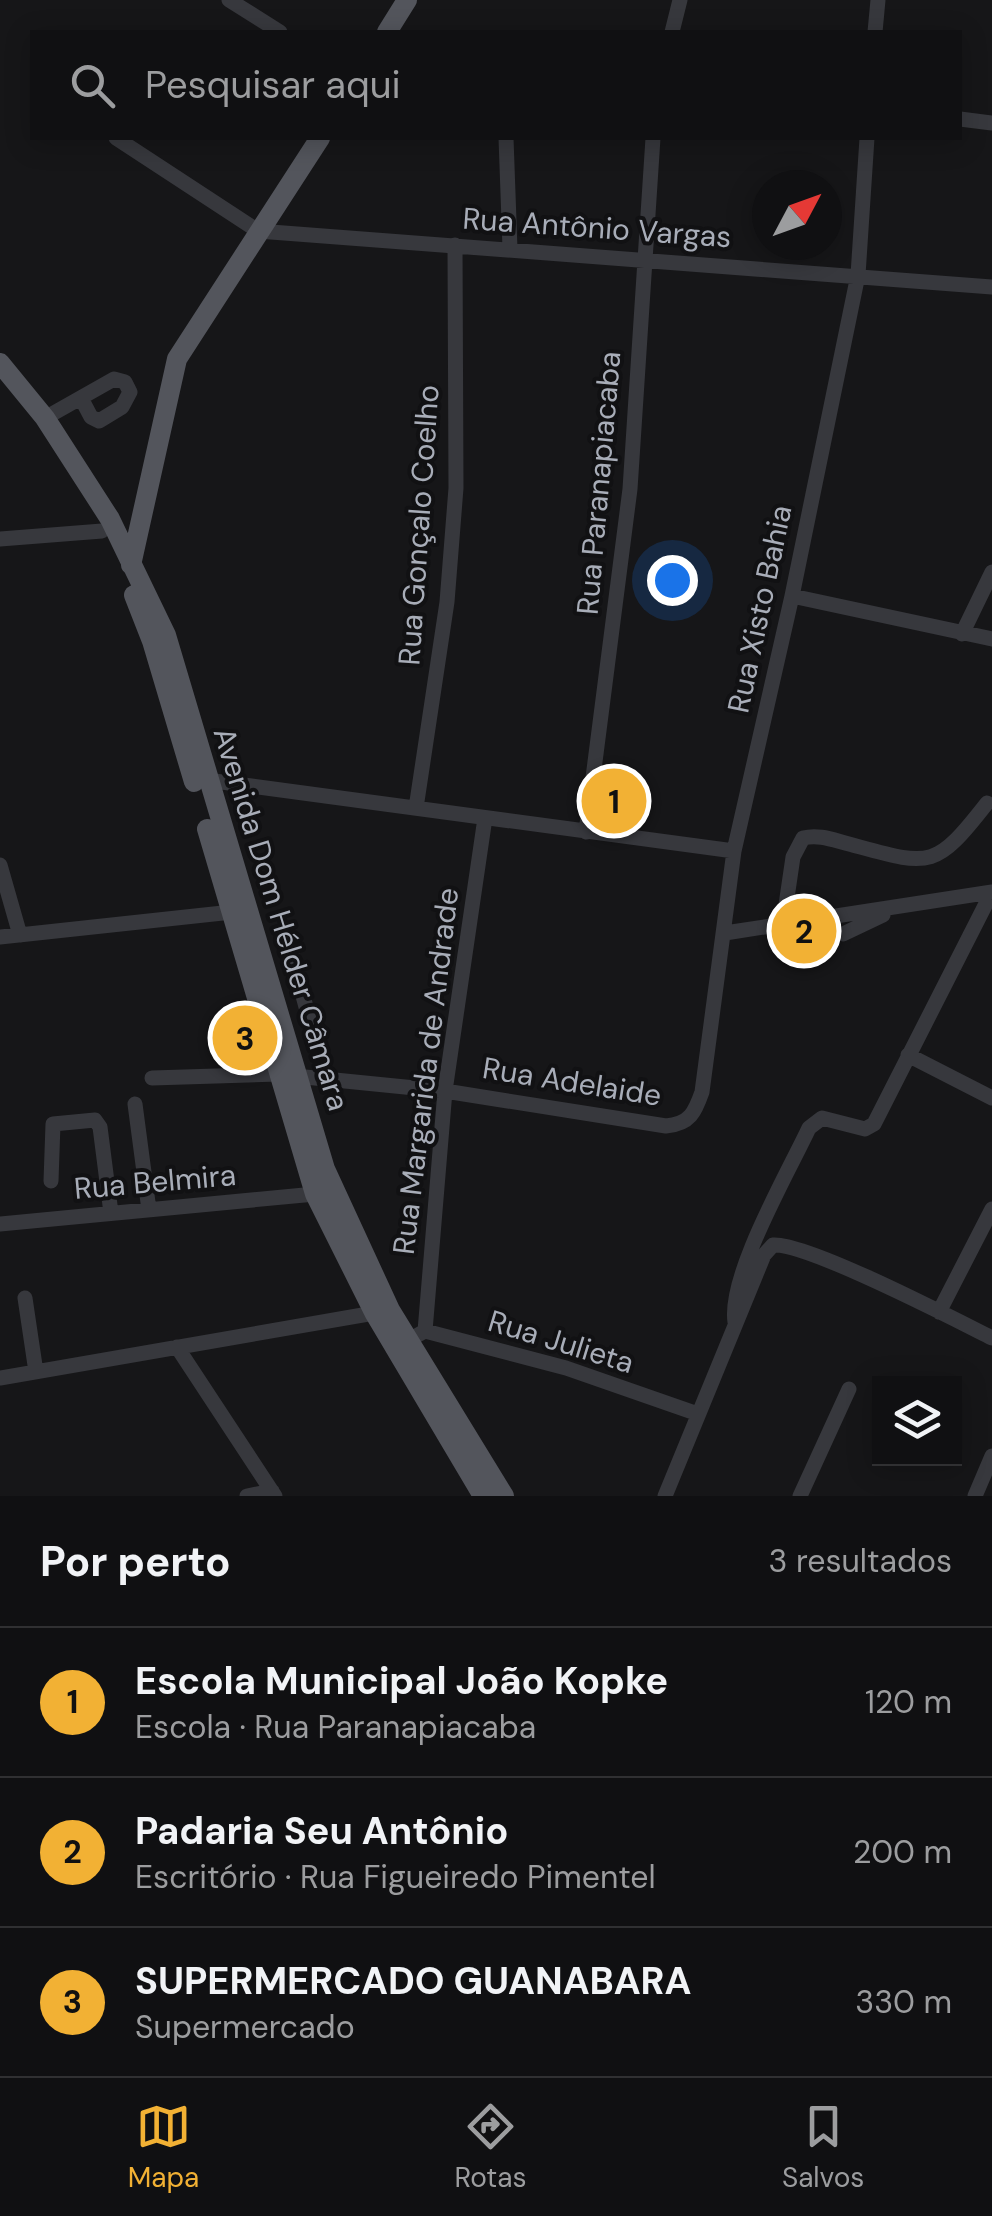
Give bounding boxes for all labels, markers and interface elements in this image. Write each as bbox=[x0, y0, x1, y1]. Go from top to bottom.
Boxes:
search box bbox=[30, 30, 962, 140]
icon: search bbox=[65, 58, 120, 113]
text: Pesquisar aqui bbox=[145, 60, 401, 110]
north arrow bbox=[752, 170, 842, 260]
street label: Rua Antônio Vargas bbox=[461, 199, 733, 256]
street label: Rua Paranapiacaba bbox=[568, 350, 629, 616]
street label: Rua Gonçalo Coelho bbox=[389, 383, 448, 667]
street label: Rua Xisto Bahia bbox=[718, 502, 801, 716]
your location bbox=[647, 555, 698, 606]
street label: Avenida Dom Hélder Câmara bbox=[205, 723, 358, 1115]
pin: 1 bbox=[582, 764, 646, 838]
street label: Rua Margarida de Andrade bbox=[384, 885, 467, 1257]
pin: 2 bbox=[772, 894, 836, 968]
pin: 3 bbox=[212, 1000, 278, 1076]
street label: Rua Adelaide bbox=[480, 1048, 664, 1115]
street label: Rua Belmira bbox=[72, 1155, 238, 1208]
street label: Rua Julieta bbox=[484, 1301, 639, 1382]
map controls bbox=[872, 1376, 962, 1466]
button: layers bbox=[872, 1376, 962, 1466]
text: Por perto bbox=[40, 1534, 231, 1589]
text: 3 resultados bbox=[769, 1540, 952, 1582]
text: Escola Municipal João Kopke bbox=[135, 1656, 668, 1706]
text: 1 bbox=[67, 1681, 78, 1723]
text: 120 m bbox=[865, 1681, 952, 1723]
text: Escola · Rua Paranapiacaba bbox=[135, 1706, 536, 1748]
text: Padaria Seu Antônio bbox=[135, 1806, 508, 1856]
text: 2 bbox=[63, 1831, 82, 1873]
text: 200 m bbox=[853, 1831, 952, 1873]
text: Escritório · Rua Figueiredo Pimentel bbox=[135, 1856, 656, 1898]
text: SUPERMERCADO GUANABARA bbox=[135, 1956, 692, 2006]
text: 3 bbox=[63, 1981, 82, 2023]
text: 330 m bbox=[855, 1981, 952, 2023]
text: Supermercado bbox=[135, 2006, 355, 2048]
tab: Mapa bbox=[128, 2099, 199, 2196]
tab: Rotas bbox=[454, 2099, 527, 2196]
tab: Salvos bbox=[782, 2099, 864, 2196]

